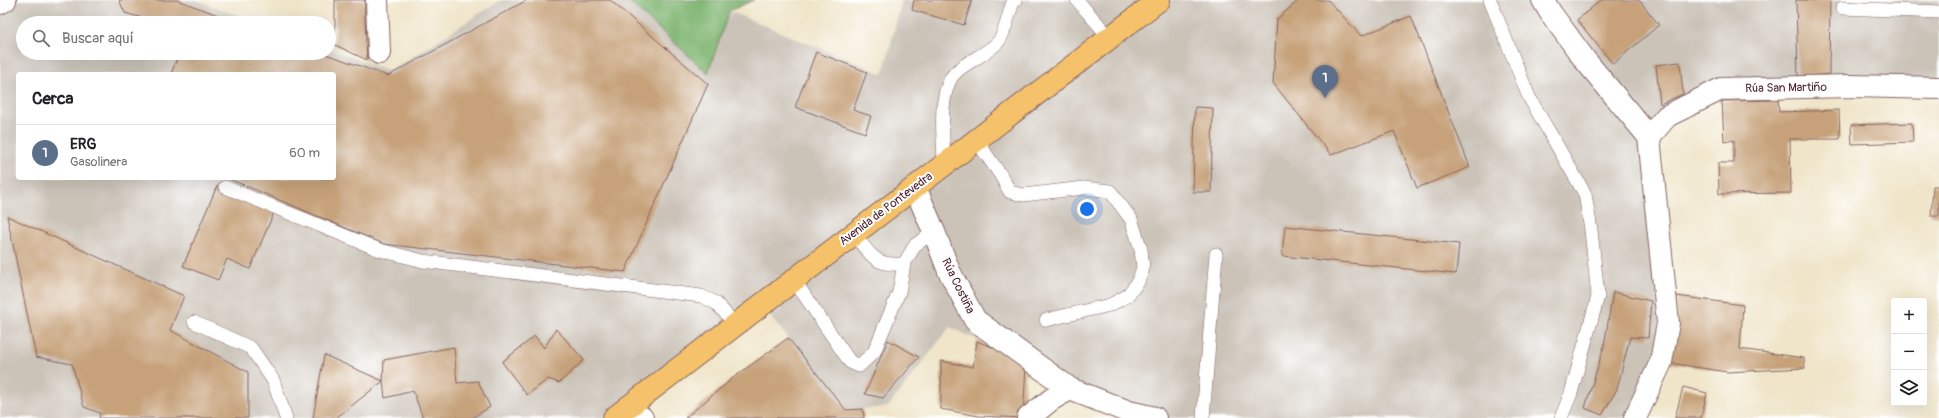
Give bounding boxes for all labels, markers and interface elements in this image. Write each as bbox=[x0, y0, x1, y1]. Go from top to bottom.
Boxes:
search box bbox=[16, 16, 336, 60]
icon: search bbox=[30, 27, 52, 49]
text: Buscar aquí bbox=[62, 29, 134, 48]
pin: 1 bbox=[1312, 65, 1338, 98]
street label: Rúa San Martiño bbox=[1745, 80, 1828, 96]
text: Cerca bbox=[32, 88, 73, 109]
text: ERG bbox=[70, 135, 96, 154]
text: 1 bbox=[42, 145, 48, 161]
text: 60 m bbox=[289, 145, 320, 161]
text: Gasolinera bbox=[70, 154, 127, 170]
street label: Avenida de Pontevedra bbox=[836, 169, 936, 249]
your location bbox=[1077, 199, 1097, 219]
street label: Rúa Costiña bbox=[938, 256, 978, 317]
map controls bbox=[1891, 298, 1927, 406]
button: + bbox=[1891, 298, 1927, 334]
button: − bbox=[1891, 334, 1927, 370]
button: layers bbox=[1891, 370, 1927, 406]

